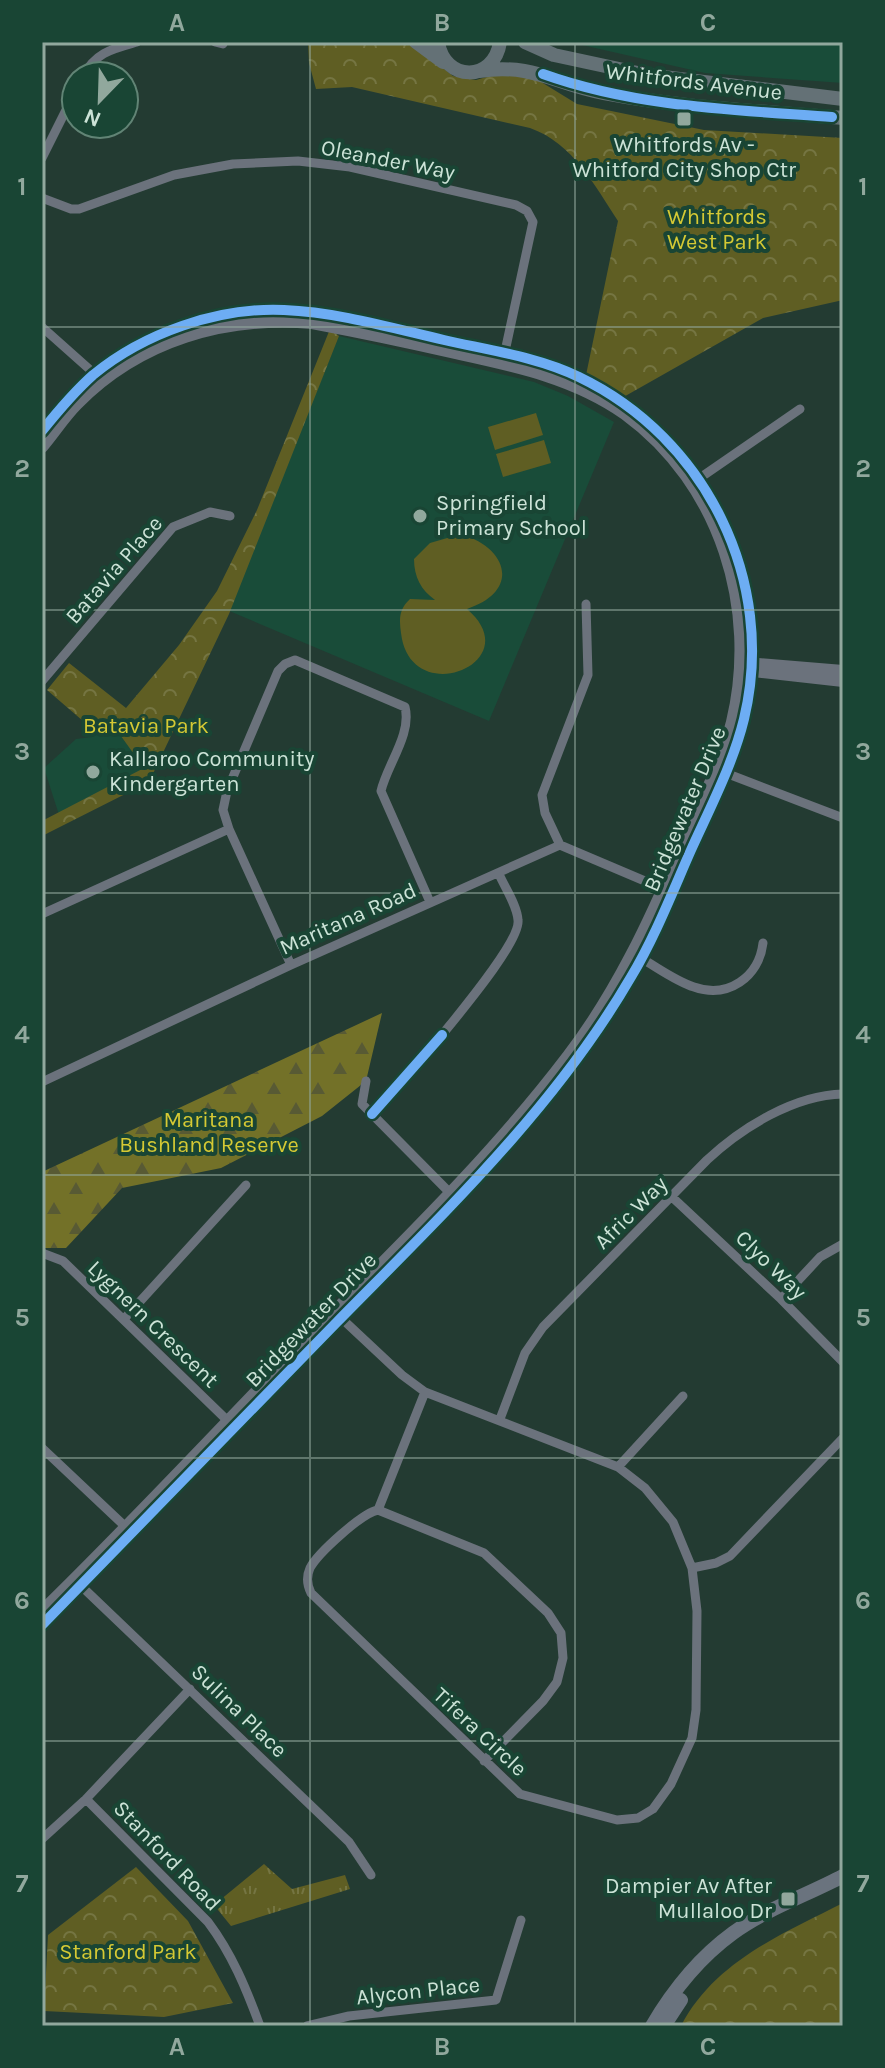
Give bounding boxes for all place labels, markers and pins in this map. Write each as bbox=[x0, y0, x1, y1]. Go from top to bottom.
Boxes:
marker: Whitfords Av - Whitford City Shop Ctr bbox=[675, 110, 693, 128]
place label: Whitfords Av - Whitford City Shop Ctr bbox=[572, 132, 796, 183]
place label: Springfield Primary School bbox=[436, 490, 587, 541]
marker: Springfield Primary School bbox=[411, 507, 429, 525]
place label: Kallaroo Community Kindergarten bbox=[109, 746, 314, 797]
marker: Kallaroo Community Kindergarten bbox=[84, 763, 102, 781]
place label: Dampier Av After Mullaloo Dr bbox=[605, 1873, 772, 1924]
marker: Dampier Av After Mullaloo Dr bbox=[779, 1890, 797, 1908]

